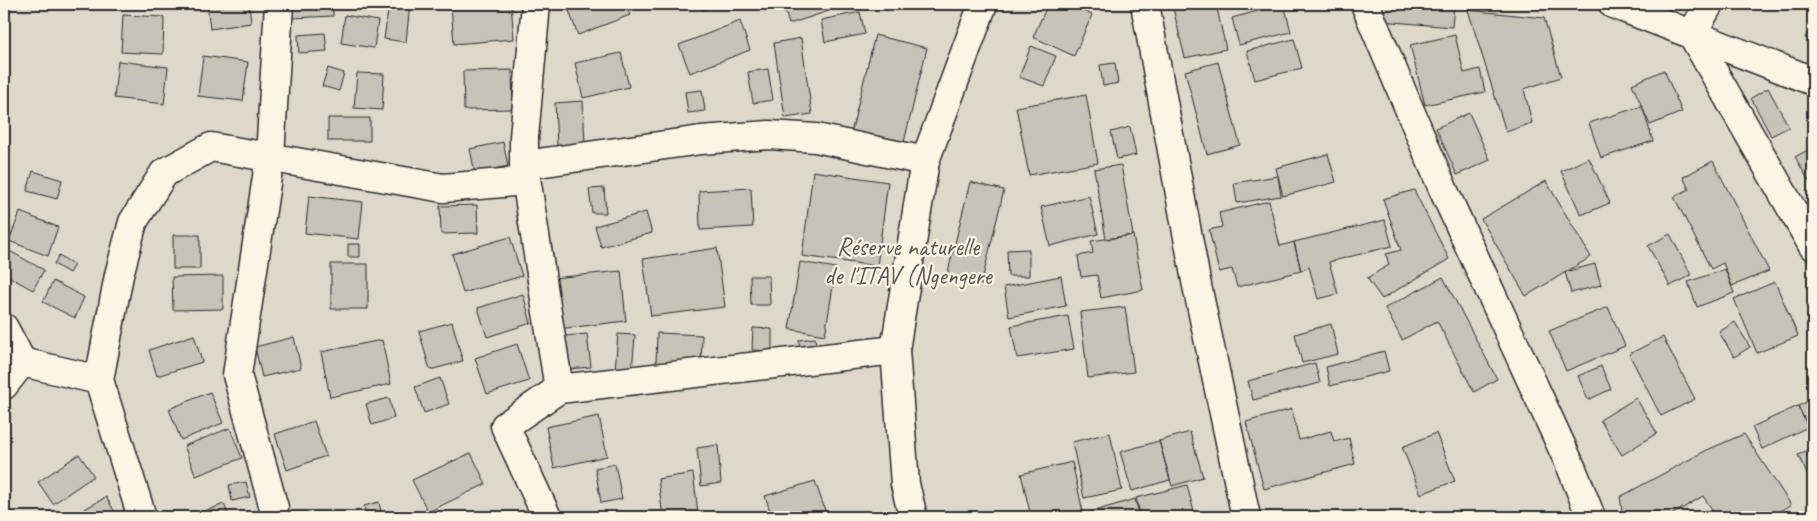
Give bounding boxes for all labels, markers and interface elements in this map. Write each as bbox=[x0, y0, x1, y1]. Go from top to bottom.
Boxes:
park label: Réserve naturelle de l'ITAV (Ngengere bbox=[824, 231, 994, 292]

